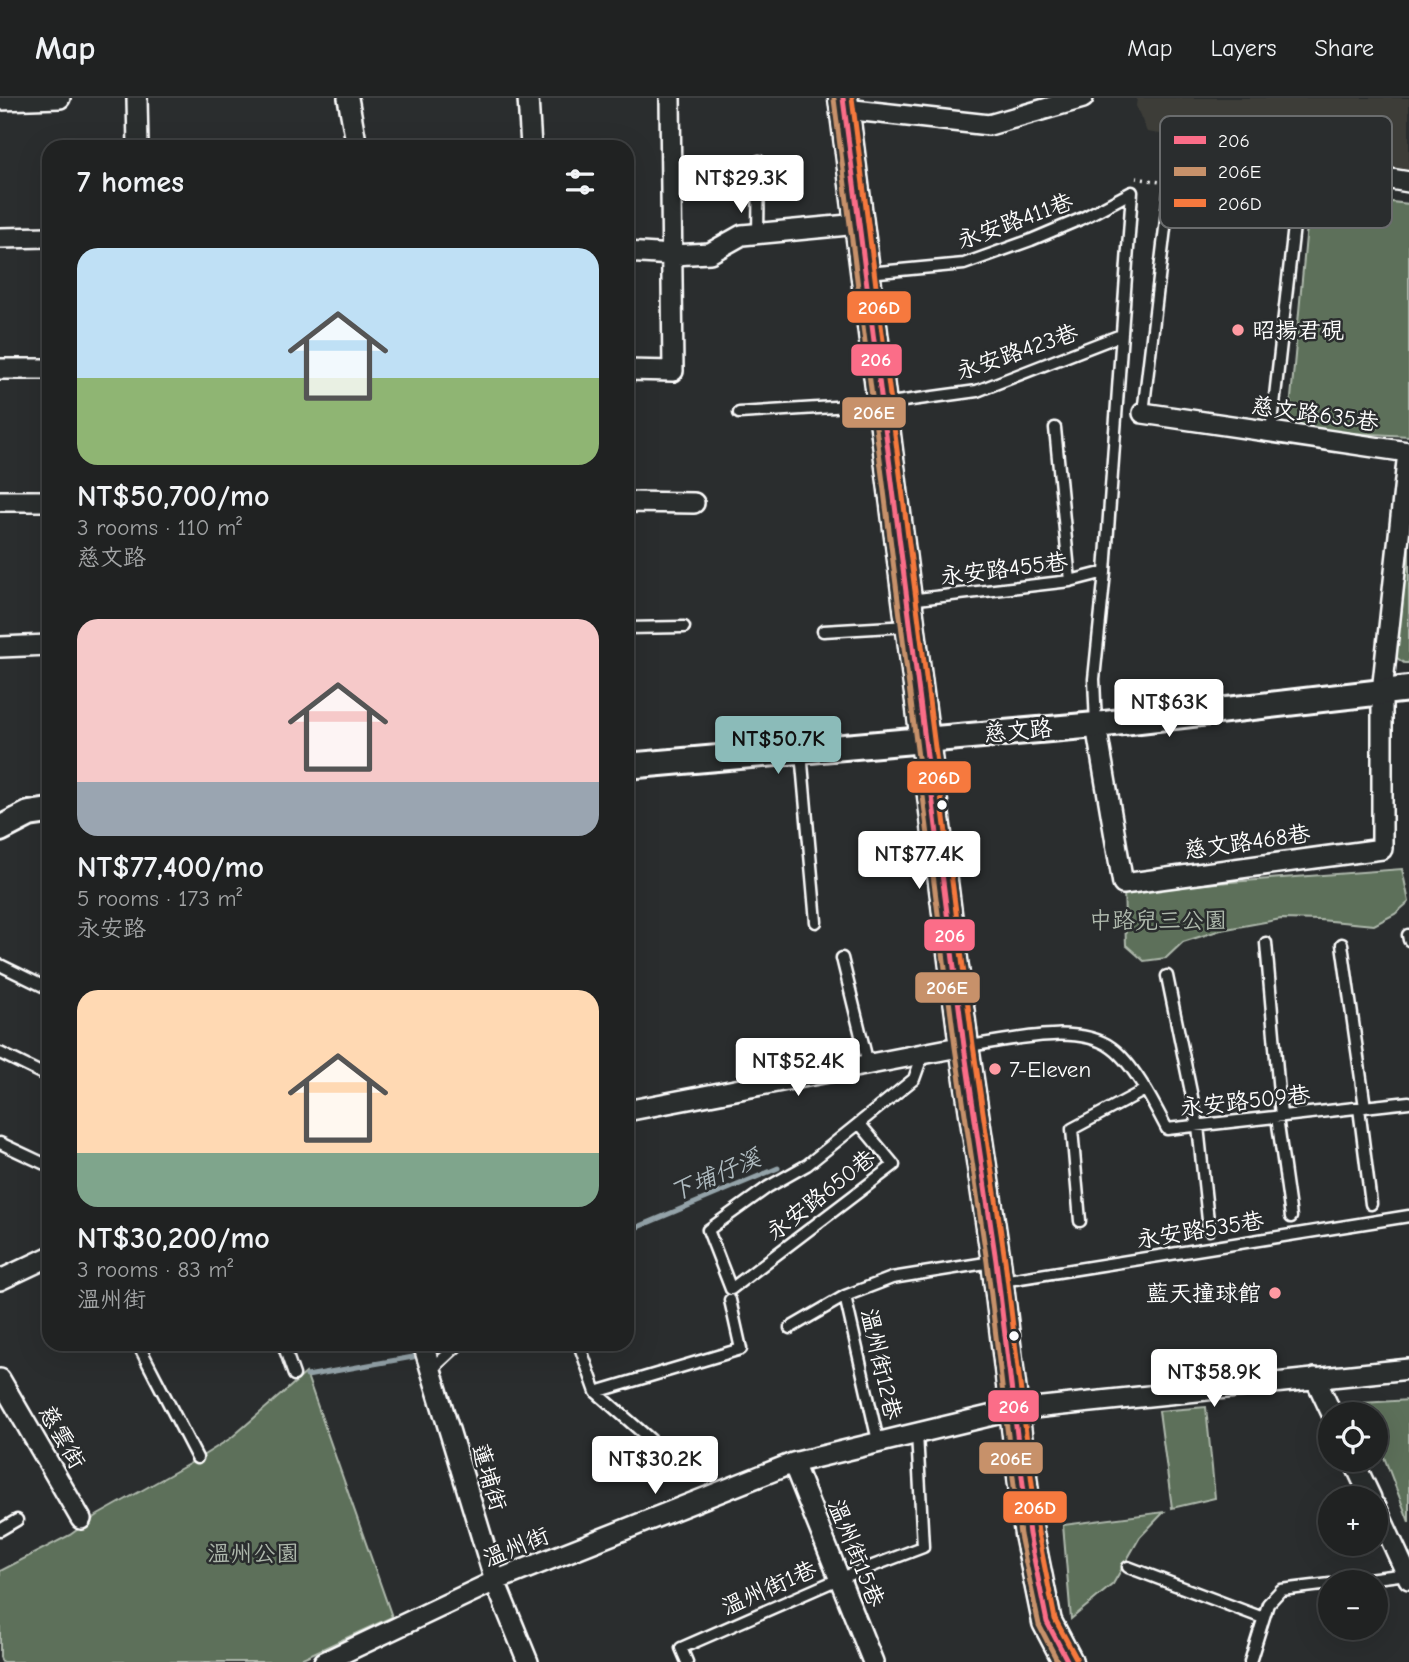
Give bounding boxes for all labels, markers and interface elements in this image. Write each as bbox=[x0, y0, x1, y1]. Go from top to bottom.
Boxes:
text: Map bbox=[35, 29, 96, 67]
text: Map bbox=[1127, 34, 1173, 62]
text: Layers bbox=[1211, 34, 1276, 62]
text: Share bbox=[1314, 34, 1374, 62]
legend bbox=[1160, 116, 1392, 228]
text: 206 bbox=[1218, 130, 1250, 152]
pin: NT$29.3K bbox=[669, 156, 813, 215]
text: 206E bbox=[1218, 161, 1261, 183]
icon: filters bbox=[561, 163, 599, 201]
text: NT$29.3K bbox=[695, 164, 787, 191]
text: 7 homes bbox=[77, 165, 184, 200]
street label: 永安路411巷 bbox=[953, 187, 1078, 254]
text: 206D bbox=[1218, 193, 1262, 215]
line badge: 206D bbox=[846, 290, 912, 324]
icon: home bbox=[275, 293, 401, 419]
text: 206D bbox=[858, 297, 900, 319]
place label: 昭揚君硯 bbox=[1252, 317, 1344, 344]
street label: 永安路423巷 bbox=[953, 318, 1082, 385]
marker: 昭揚君硯 bbox=[1230, 322, 1246, 338]
line badge: 206 bbox=[850, 343, 903, 377]
text: 206 bbox=[861, 349, 891, 371]
street label: 慈文路635巷 bbox=[1249, 392, 1382, 436]
line badge: 206E bbox=[841, 396, 907, 429]
text: 206E bbox=[853, 402, 895, 424]
text: NT$50,700/mo bbox=[77, 479, 270, 514]
text: 3 rooms · 110 m² bbox=[77, 514, 242, 541]
text: 慈文路 bbox=[77, 544, 146, 571]
street label: 永安路455巷 bbox=[939, 548, 1070, 590]
icon: home bbox=[275, 664, 401, 790]
pin: NT$63K bbox=[1112, 680, 1226, 739]
text: NT$63K bbox=[1130, 688, 1208, 715]
street label: 慈文路 bbox=[982, 715, 1054, 747]
pin: NT$50.7K bbox=[706, 716, 850, 776]
text: NT$50.7K bbox=[731, 725, 825, 752]
line badge: 206D bbox=[906, 760, 972, 794]
text: 206D bbox=[918, 767, 960, 789]
unlabelled marker bbox=[935, 798, 949, 812]
street label: 慈文路468巷 bbox=[1182, 820, 1313, 864]
pin: NT$77.4K bbox=[847, 832, 991, 891]
text: NT$77.4K bbox=[874, 840, 964, 867]
text: NT$77,400/mo bbox=[77, 850, 264, 885]
text: 5 rooms · 173 m² bbox=[77, 885, 242, 912]
park label: 中路兒三公園 bbox=[1089, 907, 1227, 934]
text: 永安路 bbox=[77, 915, 146, 942]
line badge: 206 bbox=[923, 918, 976, 952]
text: 206 bbox=[935, 925, 965, 947]
line badge: 206E bbox=[914, 971, 981, 1004]
text: 206E bbox=[926, 977, 968, 999]
icon: home bbox=[275, 1035, 401, 1161]
pin: NT$52.4K bbox=[726, 1038, 870, 1098]
text: NT$52.4K bbox=[752, 1047, 844, 1074]
place label: 7-Eleven bbox=[1009, 1056, 1091, 1083]
marker: 7-Eleven bbox=[987, 1061, 1003, 1077]
street label: 永安路509巷 bbox=[1179, 1081, 1312, 1121]
water label: 下埔仔溪 bbox=[665, 1143, 766, 1207]
street label: 永安路650巷 bbox=[761, 1143, 882, 1246]
street label: 永安路535巷 bbox=[1134, 1206, 1267, 1253]
text: NT$30,200/mo bbox=[77, 1221, 270, 1256]
text: 3 rooms · 83 m² bbox=[77, 1256, 233, 1283]
place label: 藍天撞球館 bbox=[1146, 1280, 1261, 1307]
marker: 藍天撞球館 bbox=[1267, 1285, 1283, 1301]
text: 溫州街 bbox=[77, 1286, 146, 1313]
street label: 溫州街12巷 bbox=[855, 1306, 907, 1423]
unlabelled marker bbox=[1007, 1329, 1021, 1343]
pin: NT$58.9K bbox=[1142, 1350, 1286, 1409]
text: NT$58.9K bbox=[1167, 1358, 1261, 1385]
line badge: 206 bbox=[987, 1389, 1040, 1423]
text: 206 bbox=[999, 1396, 1029, 1418]
street label: 慈雲街 bbox=[33, 1400, 91, 1474]
map controls bbox=[1318, 1402, 1388, 1640]
button: locate bbox=[1318, 1402, 1388, 1472]
pin: NT$30.2K bbox=[583, 1436, 727, 1496]
street label: 蓮埔街 bbox=[466, 1440, 512, 1514]
line badge: 206E bbox=[978, 1441, 1044, 1475]
text: NT$30.2K bbox=[608, 1445, 702, 1472]
text: 206E bbox=[990, 1448, 1032, 1470]
button: + bbox=[1318, 1486, 1388, 1556]
line badge: 206D bbox=[1002, 1490, 1068, 1524]
street label: 溫州街15巷 bbox=[822, 1495, 890, 1612]
text: 206D bbox=[1014, 1497, 1056, 1519]
street label: 溫州街 bbox=[479, 1522, 553, 1572]
park label: 溫州公園 bbox=[207, 1540, 299, 1567]
street label: 溫州街1巷 bbox=[717, 1555, 822, 1621]
button: − bbox=[1318, 1570, 1388, 1640]

